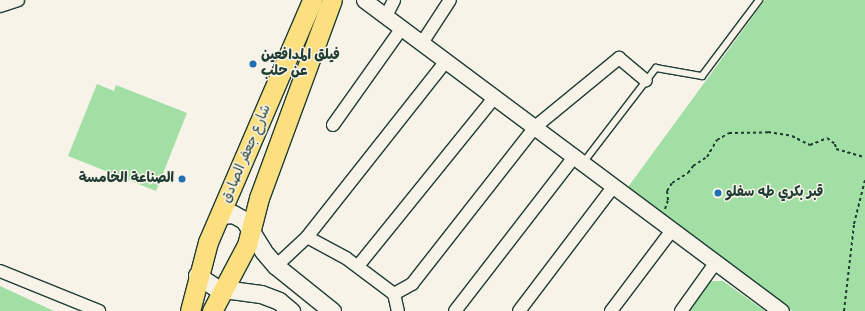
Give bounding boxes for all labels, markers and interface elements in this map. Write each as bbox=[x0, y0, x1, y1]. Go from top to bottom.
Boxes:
place label: فيلق المدافعين عن حلب bbox=[261, 48, 340, 80]
marker: فيلق المدافعين عن حلب bbox=[248, 59, 258, 69]
street label: شارع جعفر الصادق bbox=[219, 102, 275, 206]
place label: الصناعة الخامسة bbox=[79, 171, 174, 187]
marker: الصناعة الخامسة bbox=[177, 174, 187, 184]
place label: قبر بكري طه سفلو bbox=[726, 185, 823, 201]
marker: قبر بكري طه سفلو bbox=[713, 188, 723, 198]

